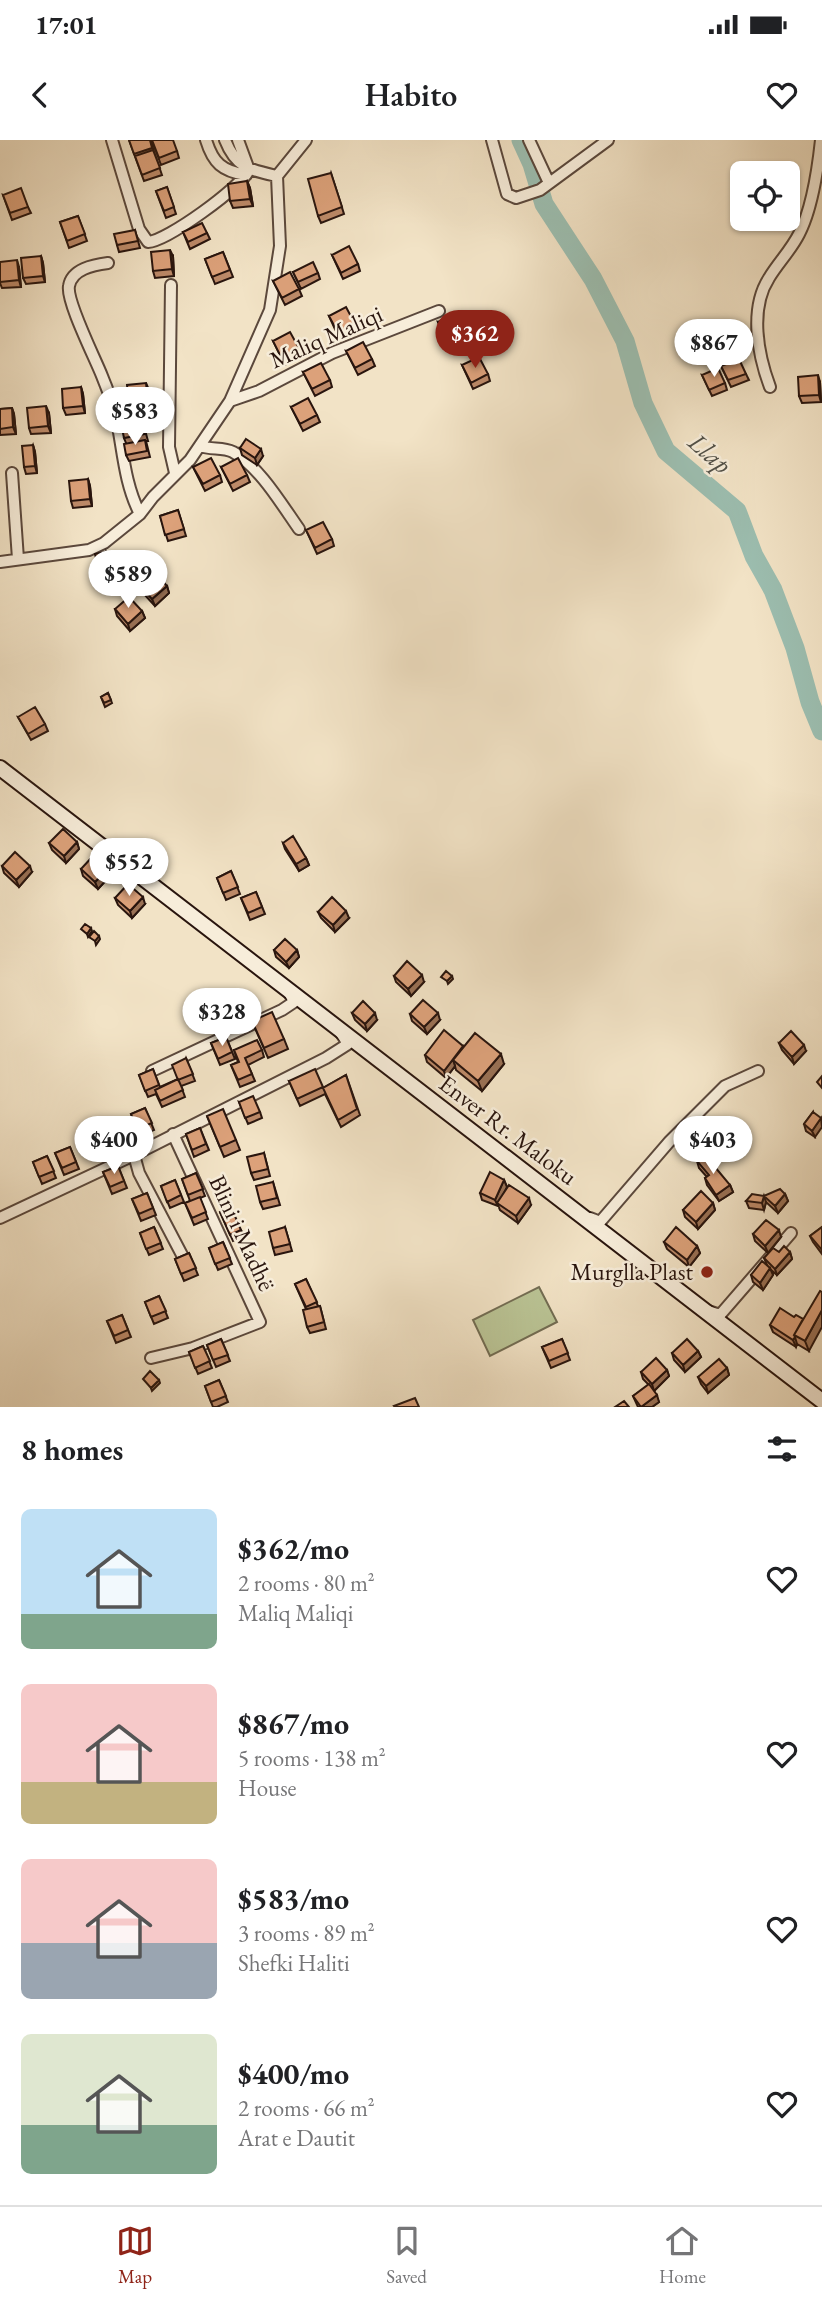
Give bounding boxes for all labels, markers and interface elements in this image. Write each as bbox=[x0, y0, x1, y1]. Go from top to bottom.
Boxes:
text: 17:01 bbox=[35, 8, 97, 42]
text: Habito bbox=[365, 74, 457, 116]
icon: back bbox=[21, 76, 59, 114]
icon: heart bbox=[763, 76, 801, 114]
map controls bbox=[730, 161, 800, 231]
button: locate bbox=[730, 161, 800, 231]
street label: Maliq Maliqi bbox=[264, 298, 387, 375]
pin: $362 bbox=[434, 310, 516, 370]
text: $362 bbox=[451, 318, 499, 348]
pin: $867 bbox=[673, 320, 755, 379]
text: $867 bbox=[690, 327, 738, 357]
pin: $583 bbox=[94, 387, 176, 447]
text: $583 bbox=[111, 395, 159, 425]
water label: Llap bbox=[681, 424, 739, 481]
pin: $589 bbox=[87, 550, 169, 610]
text: $589 bbox=[104, 558, 152, 588]
pin: $552 bbox=[88, 838, 170, 898]
text: $552 bbox=[105, 846, 153, 876]
pin: $328 bbox=[181, 988, 263, 1048]
text: $328 bbox=[198, 996, 246, 1026]
street label: Enver Rr. Maloku bbox=[433, 1068, 584, 1192]
pin: $400 bbox=[73, 1116, 155, 1176]
pin: $403 bbox=[672, 1116, 754, 1176]
text: $400 bbox=[90, 1124, 138, 1154]
text: $403 bbox=[689, 1124, 737, 1154]
street label: Blini i Madhë bbox=[202, 1170, 283, 1296]
place label: Murglla Plast bbox=[571, 1256, 693, 1287]
marker: Murglla Plast bbox=[699, 1264, 715, 1280]
text: 8 homes bbox=[21, 1430, 123, 1469]
icon: filters bbox=[763, 1430, 801, 1468]
text: $362/mo bbox=[238, 1529, 349, 1568]
icon: home bbox=[77, 1537, 161, 1621]
icon: heart bbox=[763, 1560, 801, 1598]
text: 2 rooms · 80 m² bbox=[238, 1568, 375, 1598]
text: Maliq Maliqi bbox=[238, 1598, 353, 1628]
text: $867/mo bbox=[238, 1704, 349, 1743]
icon: home bbox=[77, 1712, 161, 1796]
icon: heart bbox=[763, 1735, 801, 1773]
text: 5 rooms · 138 m² bbox=[238, 1743, 386, 1773]
text: House bbox=[238, 1773, 297, 1803]
text: $583/mo bbox=[238, 1879, 349, 1918]
icon: home bbox=[77, 1887, 161, 1971]
icon: heart bbox=[763, 1910, 801, 1948]
text: 3 rooms · 89 m² bbox=[238, 1918, 375, 1948]
text: Shefki Haliti bbox=[238, 1948, 350, 1978]
text: $400/mo bbox=[238, 2054, 349, 2093]
icon: home bbox=[77, 2062, 161, 2146]
icon: heart bbox=[763, 2085, 801, 2123]
text: 2 rooms · 66 m² bbox=[238, 2093, 375, 2123]
text: Arat e Dautit bbox=[238, 2123, 355, 2153]
tab: Map bbox=[116, 2222, 154, 2289]
tab: Saved bbox=[386, 2222, 427, 2289]
tab: Home bbox=[659, 2222, 706, 2289]

